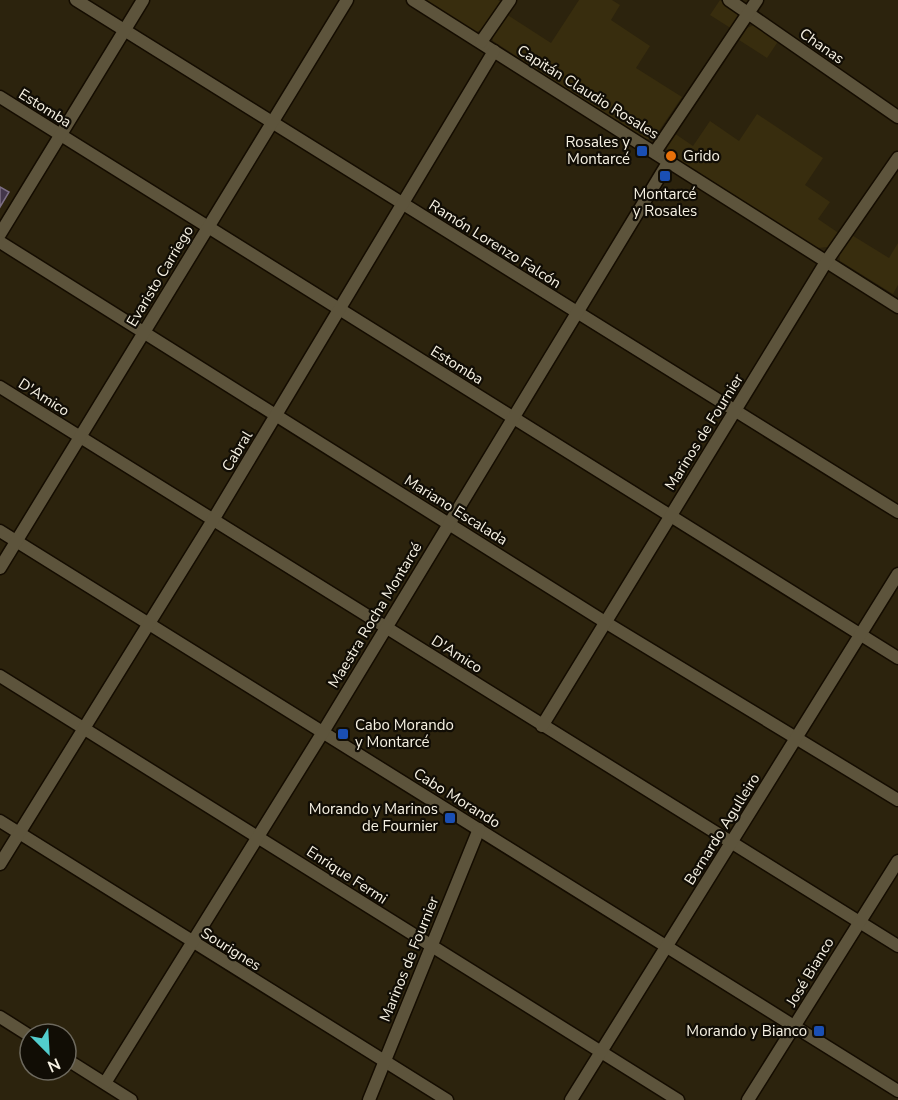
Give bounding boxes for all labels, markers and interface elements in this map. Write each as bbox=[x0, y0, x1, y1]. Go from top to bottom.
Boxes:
street label: Chanas bbox=[796, 23, 848, 69]
street label: Capitán Claudio Rosales bbox=[513, 40, 663, 144]
street label: Estomba bbox=[15, 84, 75, 132]
place label: Rosales y Montarcé bbox=[566, 132, 630, 169]
marker: Rosales y Montarcé bbox=[635, 144, 649, 158]
place label: Grido bbox=[683, 146, 720, 166]
marker: Grido bbox=[664, 149, 678, 163]
marker: Montarcé y Rosales bbox=[658, 169, 672, 183]
place label: Montarcé y Rosales bbox=[633, 184, 697, 221]
street label: Ramón Lorenzo Falcón bbox=[425, 195, 565, 293]
street label: Evaristo Carriego bbox=[122, 222, 198, 330]
street label: Estomba bbox=[427, 341, 487, 389]
street label: Marinos de Fournier bbox=[660, 370, 748, 494]
street label: D'Amico bbox=[15, 373, 73, 421]
street label: Cabral bbox=[217, 426, 257, 475]
street label: Mariano Escalada bbox=[401, 470, 511, 550]
street label: Maestra Rocha Montarcé bbox=[324, 538, 426, 692]
street label: D'Amico bbox=[428, 630, 486, 678]
place label: Cabo Morando y Montarcé bbox=[355, 715, 454, 752]
marker: Cabo Morando y Montarcé bbox=[336, 727, 350, 741]
street label: Cabo Morando bbox=[410, 763, 504, 833]
street label: Bernardo Agulleiro bbox=[680, 769, 764, 889]
place label: Morando y Marinos de Fournier bbox=[309, 799, 439, 836]
marker: Morando y Marinos de Fournier bbox=[443, 811, 457, 825]
street label: Enrique Fermi bbox=[303, 841, 391, 909]
street label: Marinos de Fournier bbox=[375, 893, 444, 1025]
street label: Sourignes bbox=[197, 923, 265, 975]
street label: José Bianco bbox=[781, 934, 839, 1011]
place label: Morando y Bianco bbox=[686, 1021, 807, 1041]
north arrow bbox=[18, 1022, 78, 1082]
marker: Morando y Bianco bbox=[812, 1024, 826, 1038]
text: N bbox=[44, 1052, 64, 1077]

